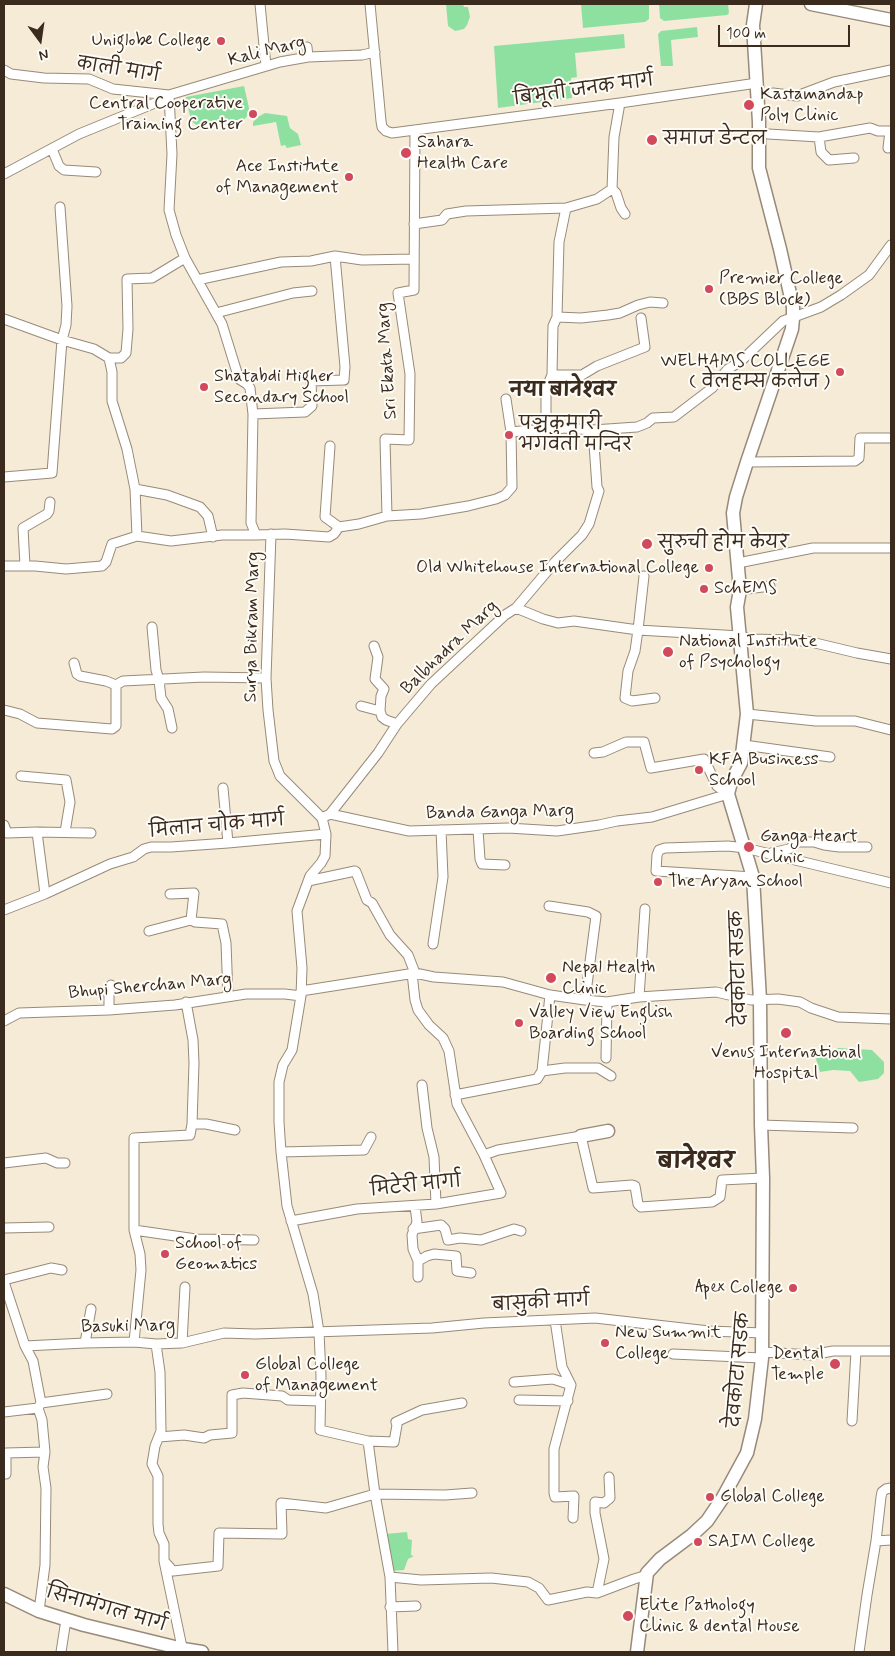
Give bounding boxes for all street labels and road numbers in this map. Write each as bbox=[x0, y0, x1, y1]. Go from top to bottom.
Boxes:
street label: Kali Marg bbox=[226, 32, 308, 72]
street label: काली मार्ग bbox=[75, 54, 161, 88]
street label: बिभूती जनक मार्ग bbox=[512, 70, 656, 112]
street label: Sri Ekata Marg bbox=[373, 302, 403, 420]
street label: Surya Bikram Marg bbox=[241, 551, 265, 703]
street label: Balbhadra Marg bbox=[397, 596, 503, 700]
street label: Banda Ganga Marg bbox=[426, 801, 574, 825]
street label: मिलान चोक मार्ग bbox=[148, 810, 286, 844]
street label: देवकोटा सडक bbox=[727, 910, 753, 1026]
street label: Bhupi Sherchan Marg bbox=[67, 969, 233, 1005]
street label: मिटेरी मार्गा bbox=[370, 1171, 462, 1203]
street label: बासुकी मार्ग bbox=[492, 1291, 590, 1317]
street label: देवकोटा सडक bbox=[724, 1312, 756, 1428]
street label: Basuki Marg bbox=[81, 1315, 175, 1339]
street label: सिनामंगल मार्ग bbox=[43, 1582, 169, 1638]

